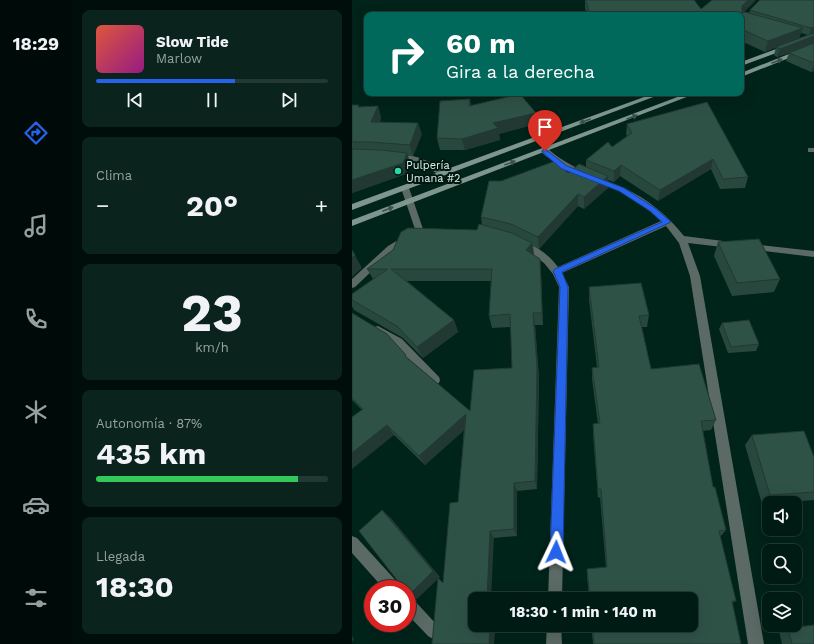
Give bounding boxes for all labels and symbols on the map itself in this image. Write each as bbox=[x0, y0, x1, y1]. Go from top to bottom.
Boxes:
one-way arrow bbox=[772, 57, 784, 63]
pin bbox=[528, 110, 562, 151]
one-way arrow bbox=[626, 114, 638, 120]
one-way arrow bbox=[579, 118, 591, 124]
place label: Pulpería Umana #2 bbox=[406, 159, 460, 185]
one-way arrow bbox=[505, 160, 517, 166]
marker: Pulpería Umana #2 bbox=[393, 166, 403, 176]
one-way arrow bbox=[383, 205, 395, 211]
position arrow bbox=[535, 531, 577, 573]
speed limit sign: 30 bbox=[364, 580, 416, 632]

